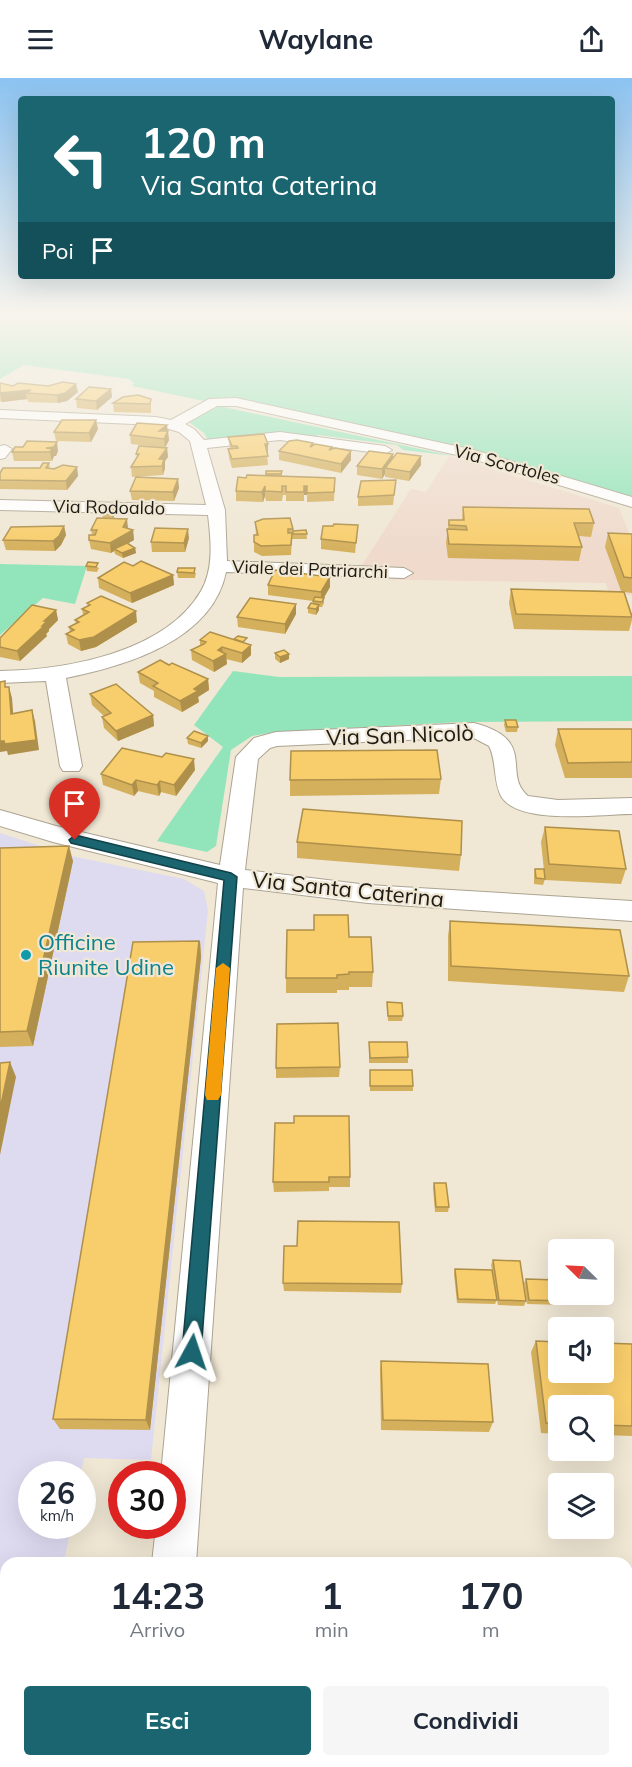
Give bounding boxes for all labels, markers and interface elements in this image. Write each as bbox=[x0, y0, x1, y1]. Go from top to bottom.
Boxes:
text: Waylane bbox=[259, 22, 373, 56]
icon: menu bbox=[24, 23, 57, 56]
icon: share bbox=[575, 23, 608, 56]
text: 120 m bbox=[141, 116, 266, 169]
icon: left bbox=[42, 120, 120, 198]
text: Via Santa Caterina bbox=[141, 168, 378, 202]
icon: arrive bbox=[86, 234, 119, 267]
text: Poi bbox=[42, 237, 74, 265]
street label: Via Scortoles bbox=[451, 439, 563, 489]
street label: Via Rodoaldo bbox=[53, 495, 165, 519]
street label: Viale dei Patriarchi bbox=[232, 555, 388, 583]
street label: Via San Nicolò bbox=[326, 718, 474, 752]
pin bbox=[49, 778, 100, 840]
icon: arrive bbox=[58, 787, 91, 820]
street label: Via Santa Caterina bbox=[251, 865, 445, 913]
place label: Officine Riunite Udine bbox=[38, 928, 174, 981]
marker: Officine Riunite Udine bbox=[19, 948, 33, 962]
north arrow bbox=[548, 1239, 614, 1305]
map controls bbox=[548, 1239, 614, 1539]
button: sound bbox=[548, 1317, 614, 1383]
position arrow bbox=[160, 1320, 224, 1384]
button: search bbox=[548, 1395, 614, 1461]
speed limit sign: 30 bbox=[108, 1461, 186, 1539]
button: layers bbox=[548, 1473, 614, 1539]
text: 26 bbox=[39, 1474, 75, 1512]
text: km/h bbox=[40, 1506, 74, 1525]
text: 14:23 bbox=[110, 1573, 205, 1618]
text: 1 bbox=[321, 1573, 343, 1618]
text: 170 bbox=[458, 1573, 523, 1618]
text: Arrivo bbox=[129, 1617, 185, 1642]
text: min bbox=[315, 1617, 349, 1642]
text: m bbox=[482, 1617, 500, 1642]
button: Esci bbox=[24, 1686, 311, 1755]
button: Condividi bbox=[323, 1686, 609, 1755]

